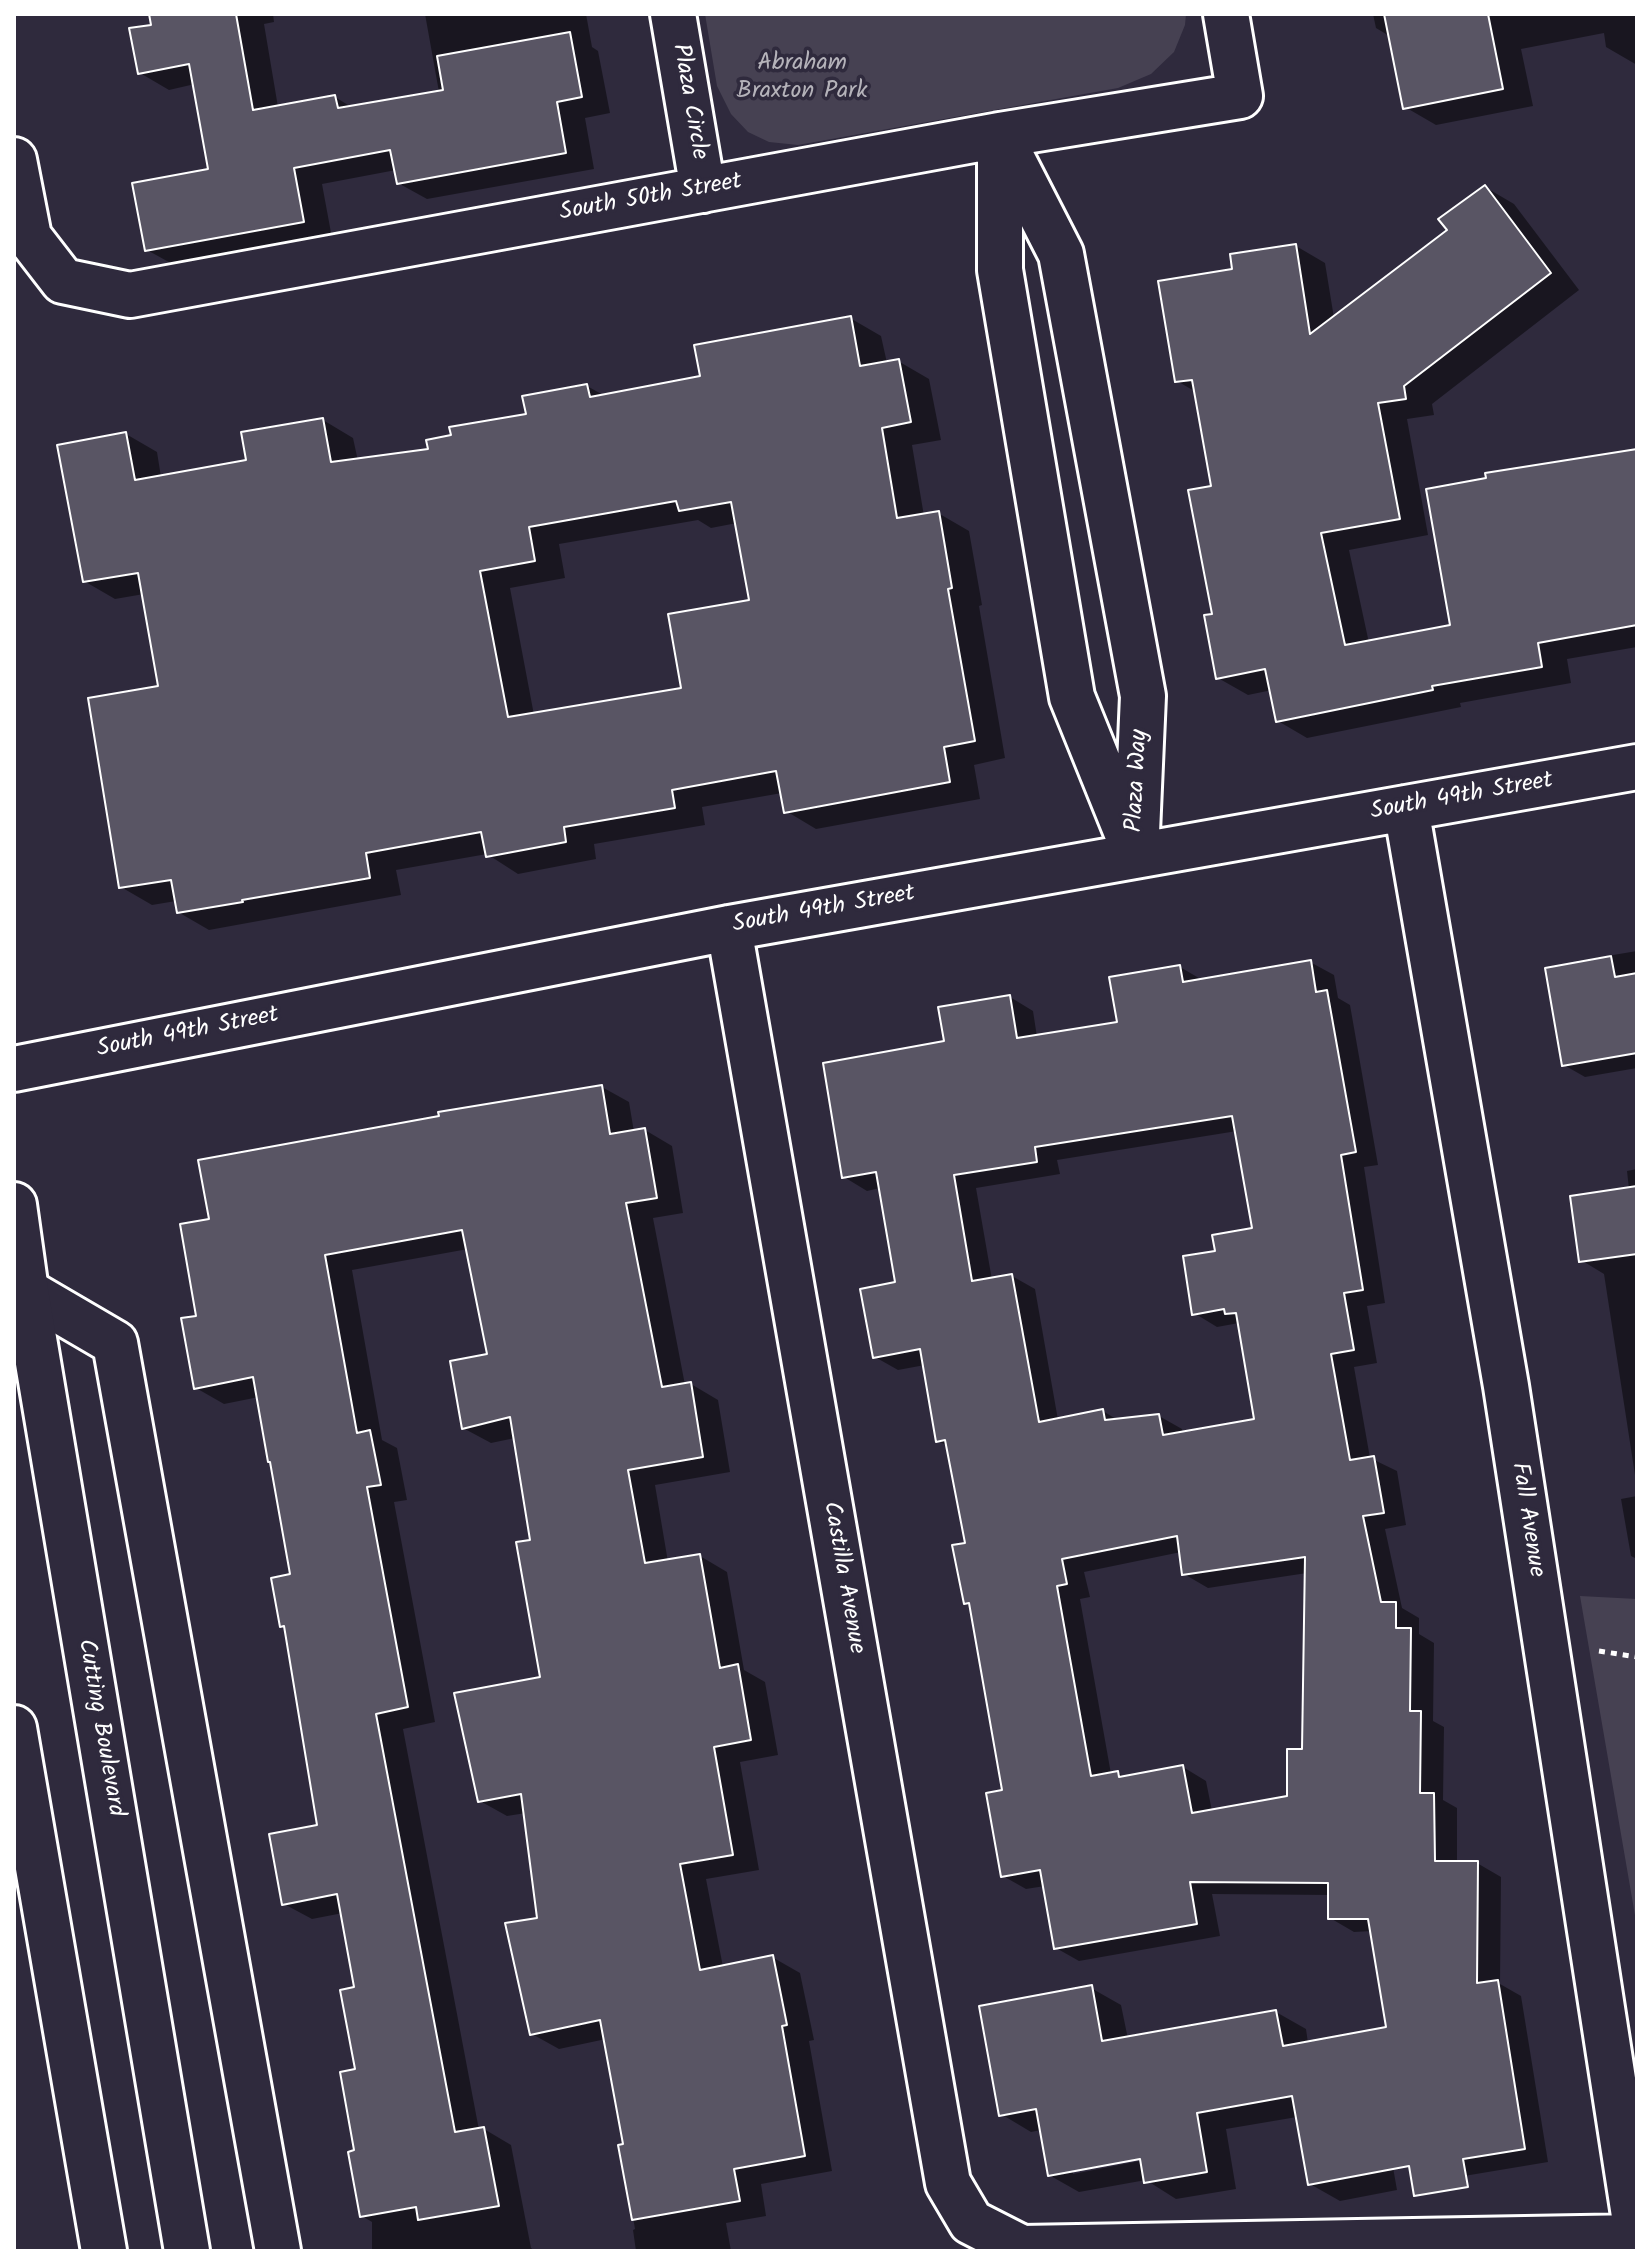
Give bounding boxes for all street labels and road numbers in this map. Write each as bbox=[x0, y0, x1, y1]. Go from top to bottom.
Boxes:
street label: Plaza Circle bbox=[664, 42, 712, 162]
street label: South 50th Street bbox=[558, 169, 744, 229]
street label: Plaza Way bbox=[1122, 729, 1156, 833]
street label: South 49th Street bbox=[1369, 768, 1555, 828]
street label: South 49th Street bbox=[731, 881, 917, 941]
street label: South 49th Street bbox=[95, 1002, 281, 1066]
street label: Fall Avenue bbox=[1503, 1461, 1549, 1579]
street label: Castilla Avenue bbox=[814, 1500, 870, 1656]
street label: Cutting Boulevard bbox=[69, 1637, 129, 1819]

